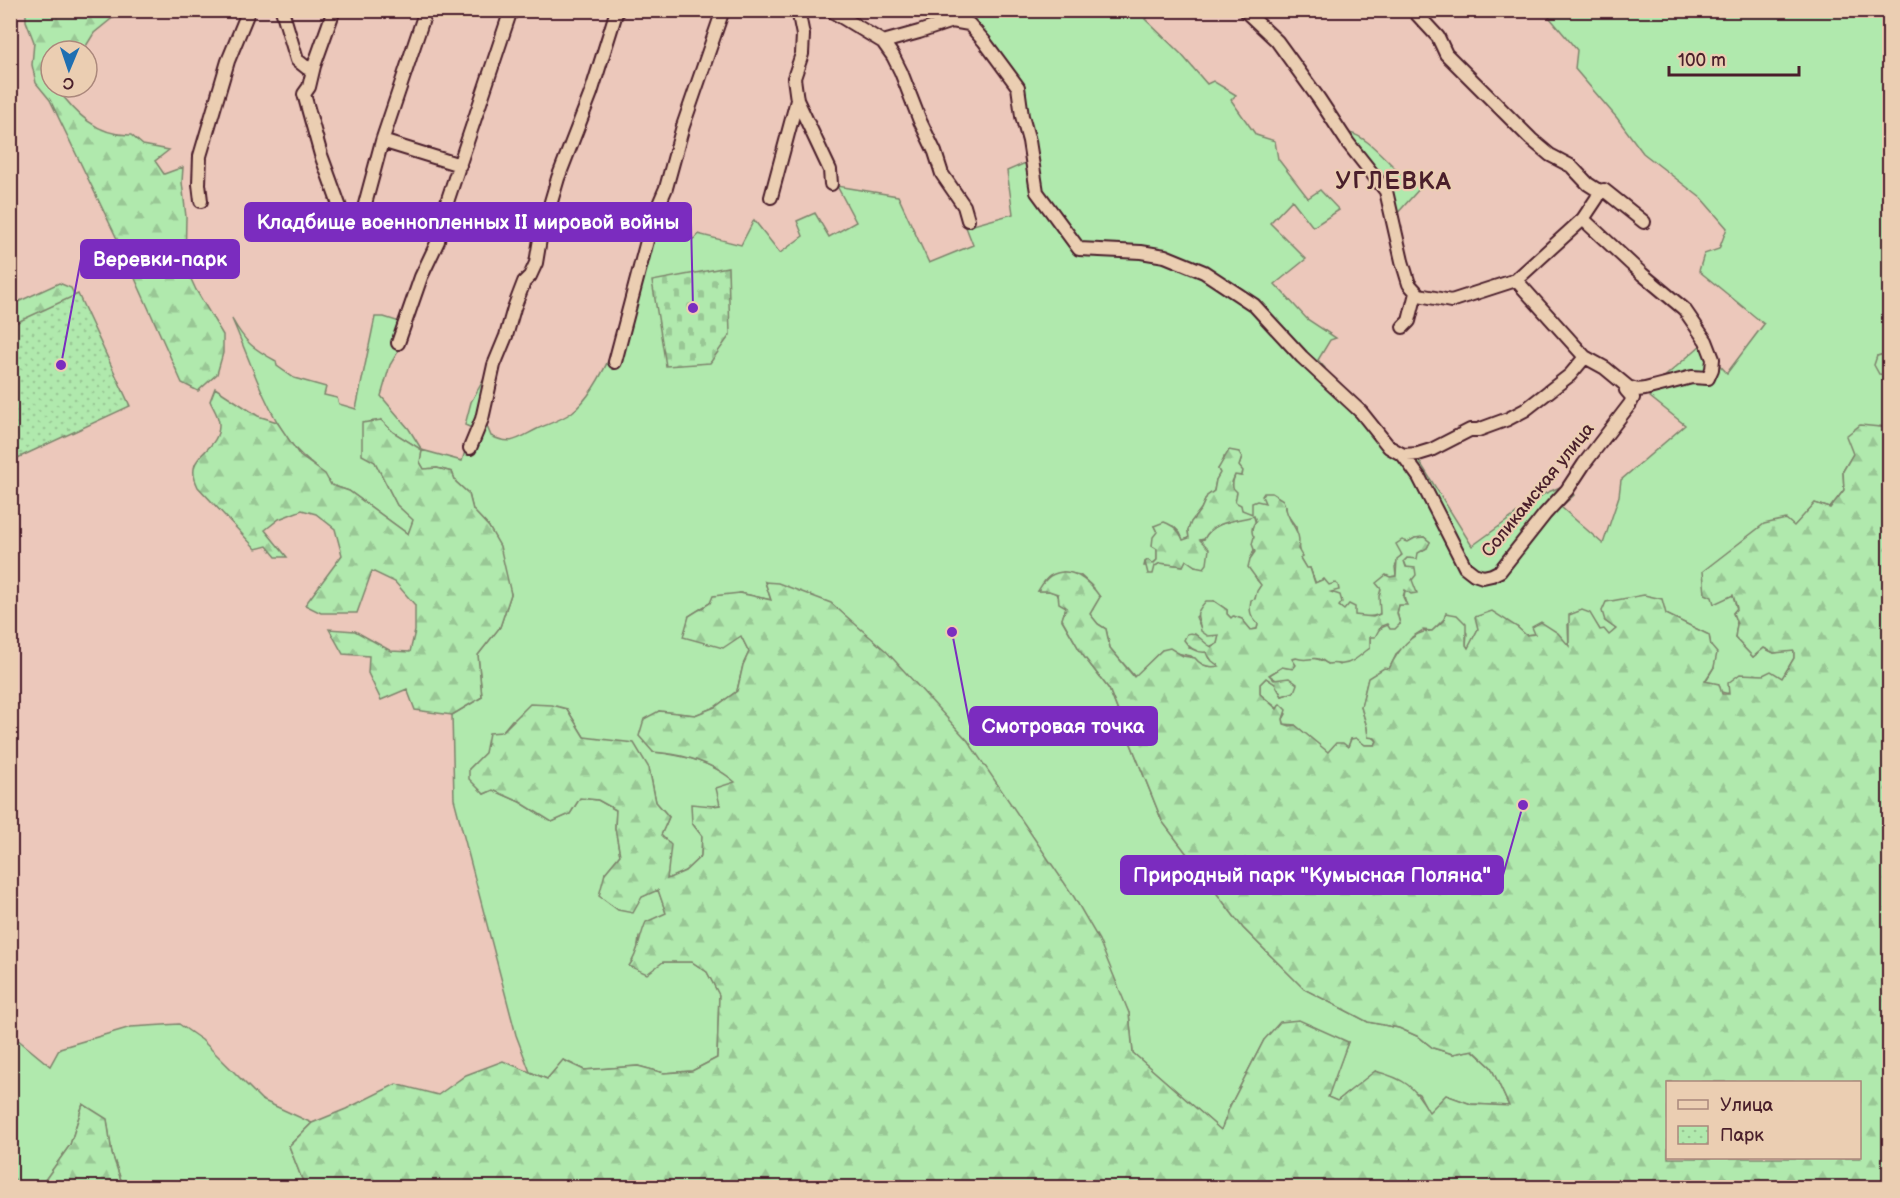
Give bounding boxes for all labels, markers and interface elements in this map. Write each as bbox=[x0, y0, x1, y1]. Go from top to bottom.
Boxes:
north arrow bbox=[39, 39, 99, 99]
scale bar bbox=[1669, 39, 1800, 77]
text: 100 m bbox=[1678, 50, 1726, 71]
text: С bbox=[63, 73, 74, 92]
district label: УГЛЕВКА bbox=[1336, 167, 1452, 196]
callout: Кладбище военнопленных II мировой войны bbox=[245, 203, 691, 241]
text: Кладбище военнопленных II мировой войны bbox=[257, 211, 679, 235]
callout: Веревки-парк bbox=[81, 240, 239, 278]
text: Веревки-парк bbox=[93, 248, 227, 272]
street label: Соликамская улица bbox=[1477, 418, 1599, 561]
callout: Смотровая точка bbox=[970, 707, 1157, 745]
text: Смотровая точка bbox=[982, 715, 1145, 739]
callout: Природный парк "Кумысная Поляна" bbox=[1121, 856, 1503, 894]
text: Природный парк "Кумысная Поляна" bbox=[1133, 864, 1491, 888]
legend bbox=[1666, 1081, 1861, 1159]
text: Улица bbox=[1720, 1095, 1774, 1116]
text: Парк bbox=[1720, 1125, 1764, 1146]

